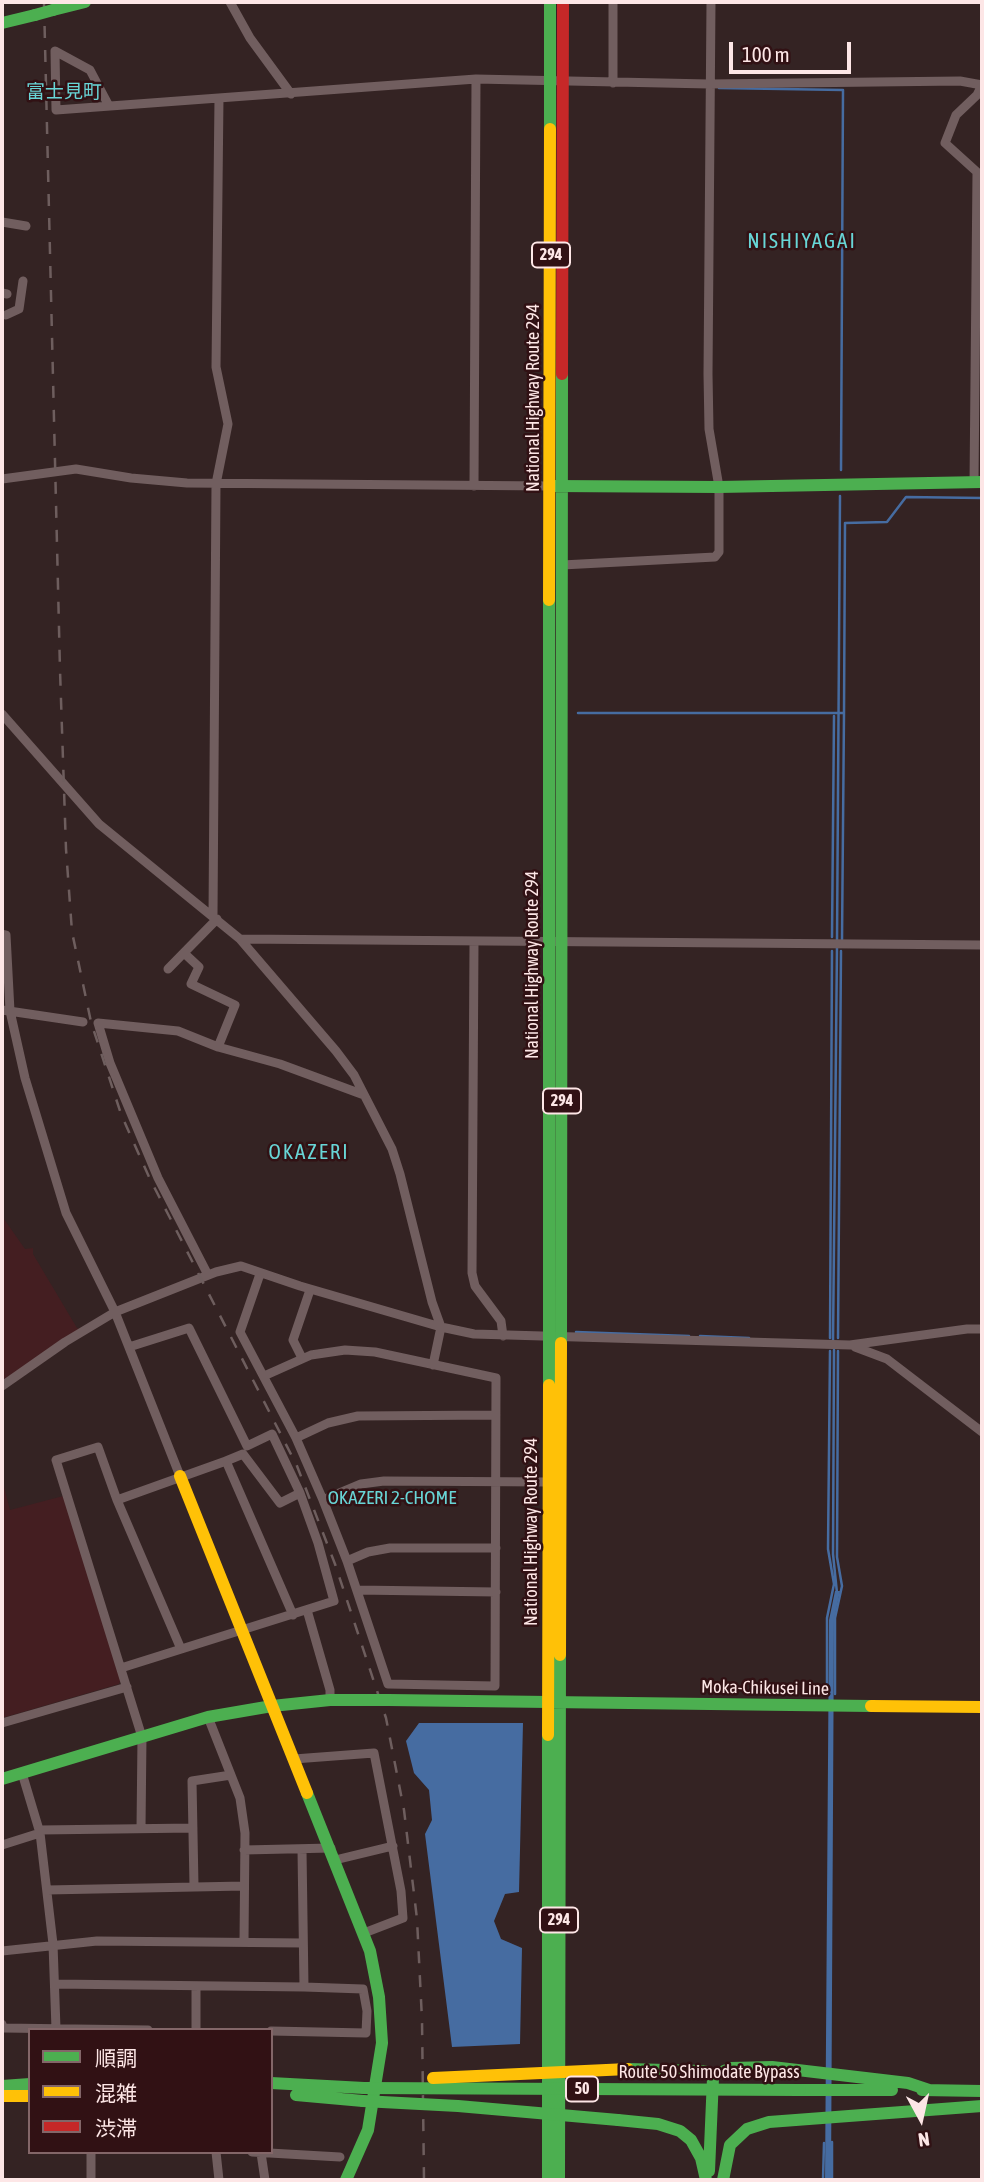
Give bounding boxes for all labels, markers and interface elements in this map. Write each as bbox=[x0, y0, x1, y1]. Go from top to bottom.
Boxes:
scale bar bbox=[732, 28, 855, 72]
text: 100 m bbox=[742, 42, 790, 66]
district label: 富士見町 bbox=[26, 81, 102, 103]
district label: NISHIYAGAI bbox=[749, 228, 855, 254]
road number: 294 bbox=[532, 243, 570, 268]
street label: National Highway Route 294 bbox=[522, 304, 544, 492]
street label: National Highway Route 294 bbox=[521, 871, 543, 1059]
road number: 294 bbox=[543, 1088, 581, 1114]
district label: OKAZERI bbox=[269, 1139, 349, 1165]
street label: National Highway Route 294 bbox=[520, 1438, 542, 1626]
district label: OKAZERI 2-CHOME bbox=[315, 1487, 469, 1509]
street label: Moka-Chikusei Line bbox=[701, 1676, 829, 1700]
road number: 294 bbox=[540, 1908, 578, 1932]
legend bbox=[28, 2028, 273, 2154]
text: 順調 bbox=[95, 2046, 137, 2070]
street label: Route 50 Shimodate Bypass bbox=[618, 2061, 800, 2083]
road number: 50 bbox=[566, 2076, 598, 2102]
text: 混雑 bbox=[95, 2081, 137, 2105]
north arrow bbox=[886, 2084, 956, 2154]
text: 渋滞 bbox=[95, 2116, 137, 2140]
text: N bbox=[917, 2128, 931, 2151]

